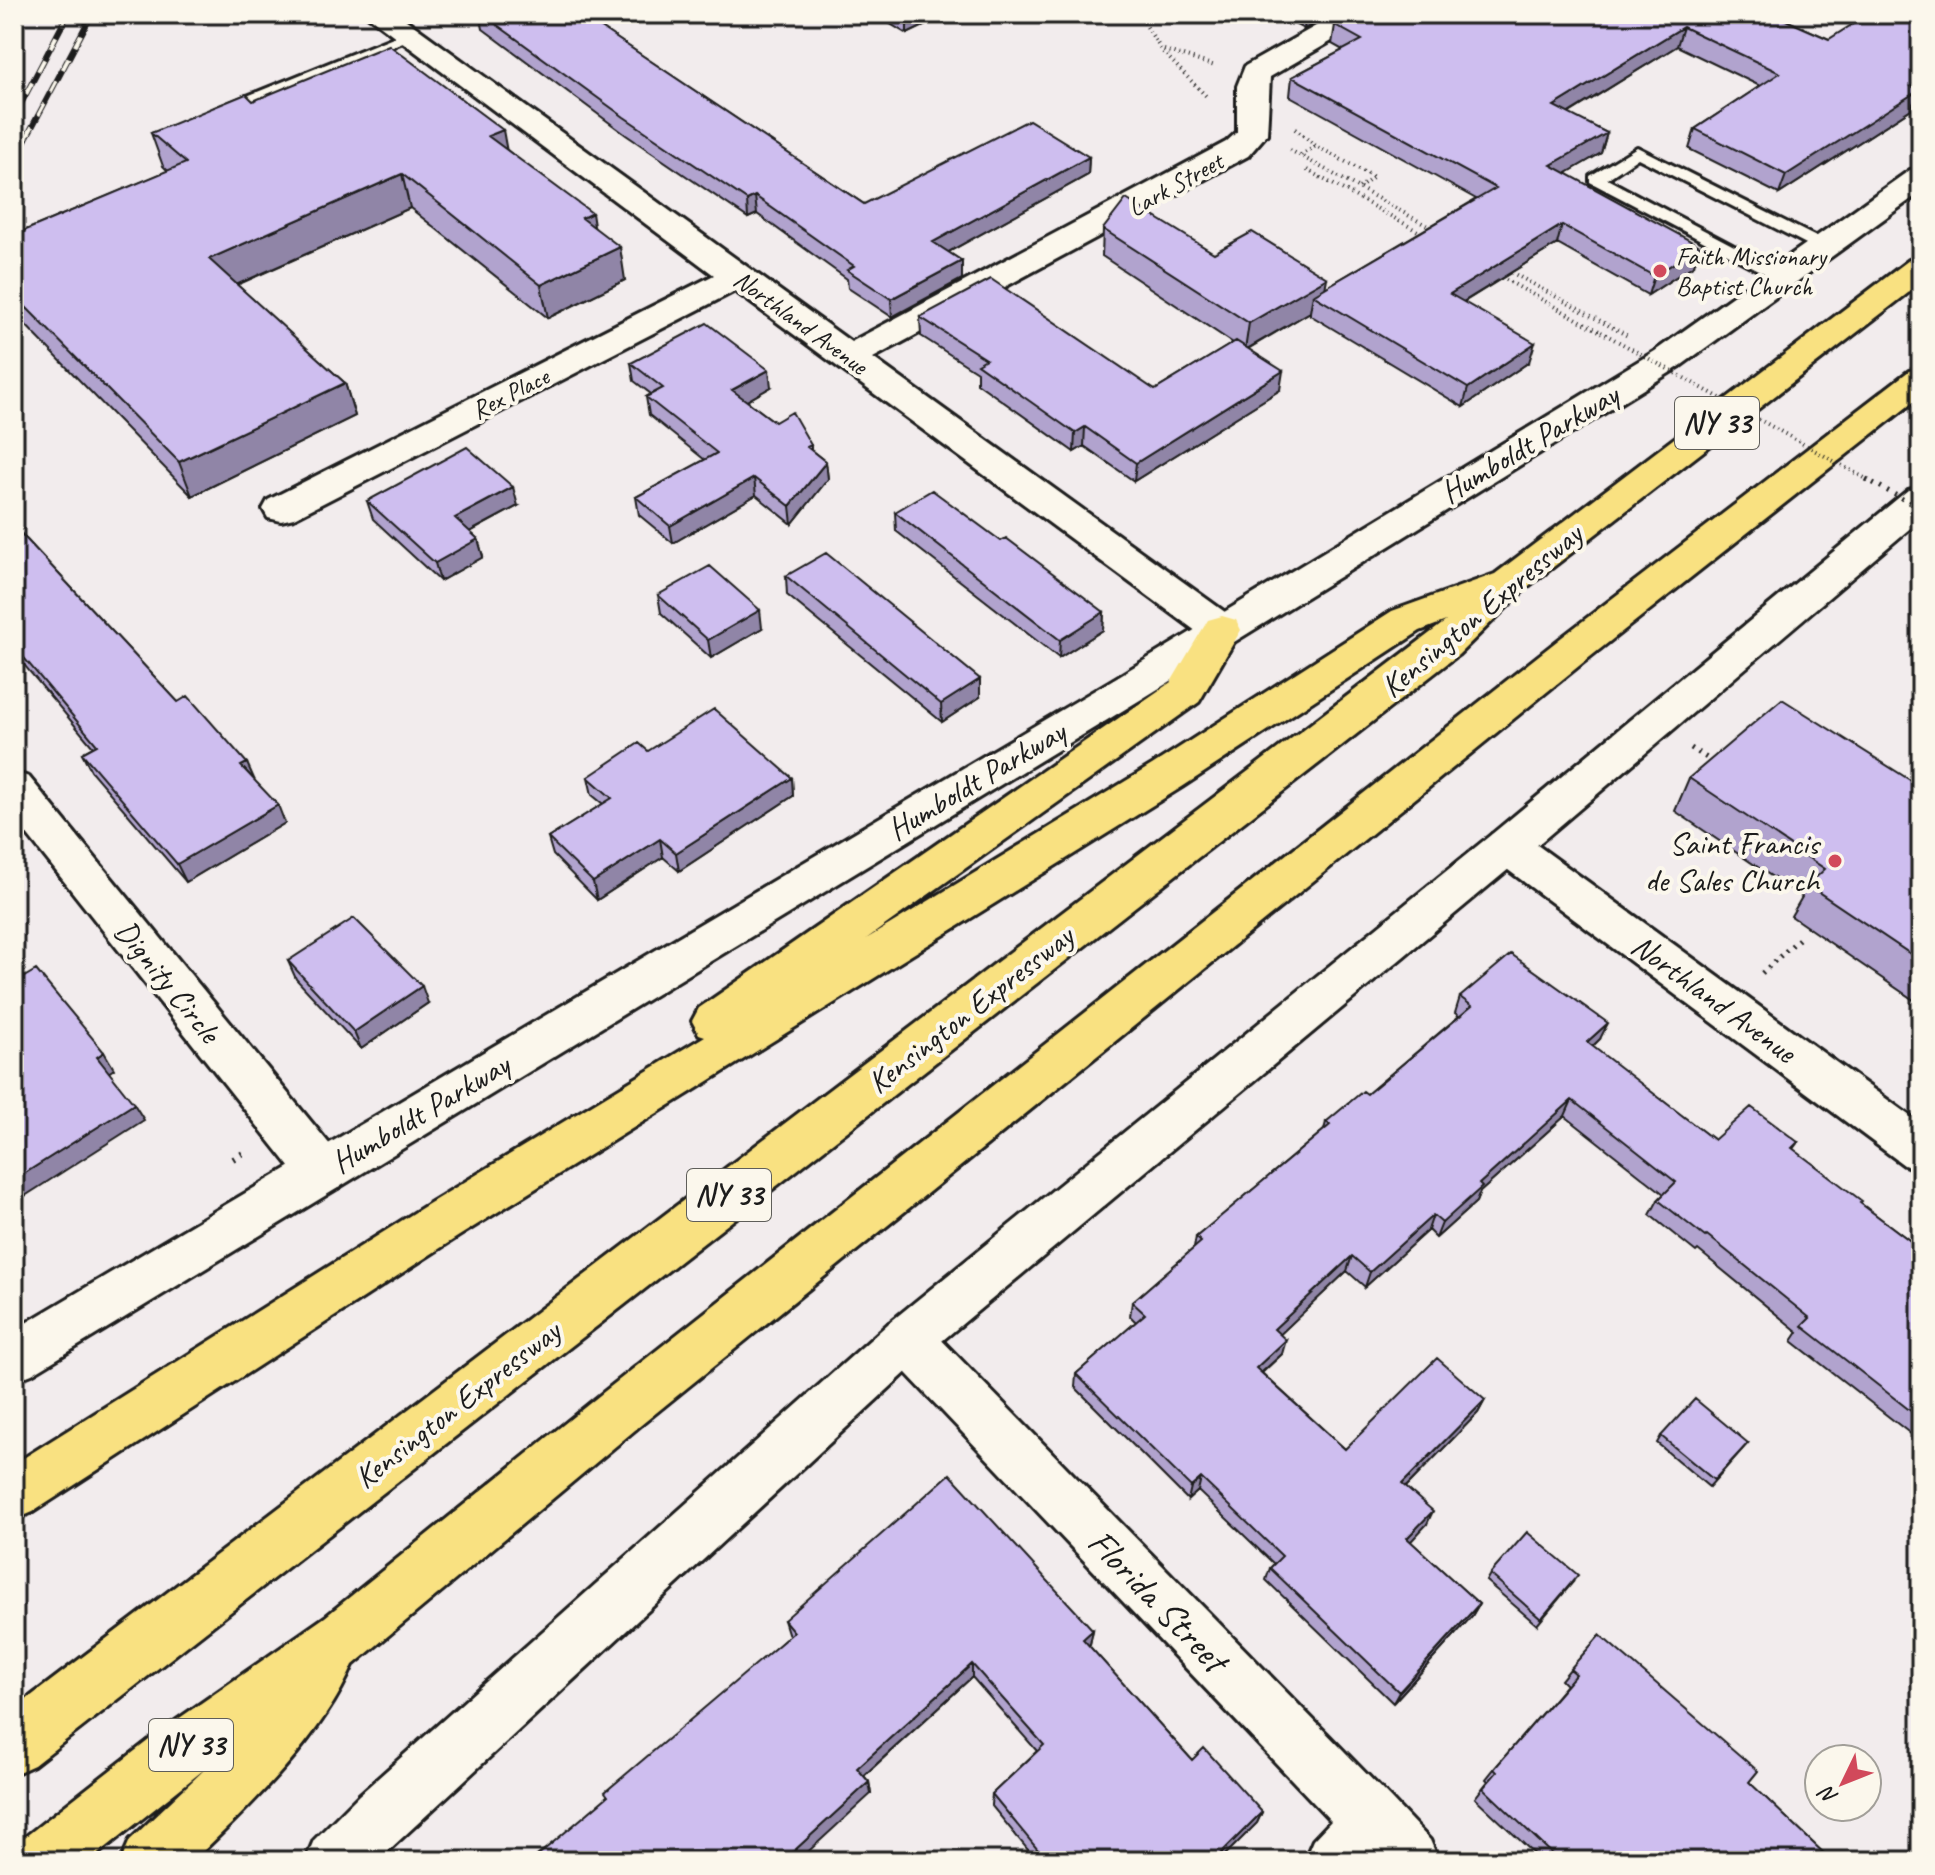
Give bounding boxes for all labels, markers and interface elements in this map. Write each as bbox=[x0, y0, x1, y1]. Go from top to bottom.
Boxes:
street label: Lark Street bbox=[1122, 144, 1231, 224]
place label: Faith Missionary Baptist Church bbox=[1676, 240, 1828, 303]
marker: Faith Missionary Baptist Church bbox=[1651, 262, 1669, 280]
street label: Northland Avenue bbox=[727, 263, 875, 383]
street label: Rex Place bbox=[466, 359, 556, 427]
street label: Humboldt Parkway bbox=[1433, 373, 1628, 513]
road number: NY 33 bbox=[1675, 397, 1759, 449]
street label: Kensington Expressway bbox=[1372, 512, 1593, 707]
street label: Humboldt Parkway bbox=[880, 710, 1075, 850]
place label: Saint Francis de Sales Church bbox=[1645, 823, 1822, 901]
marker: Saint Francis de Sales Church bbox=[1826, 852, 1844, 870]
street label: Dignity Circle bbox=[106, 912, 231, 1053]
street label: Kensington Expressway bbox=[859, 914, 1084, 1103]
street label: Northland Avenue bbox=[1623, 925, 1806, 1073]
street label: Humboldt Parkway bbox=[324, 1043, 519, 1183]
road number: NY 33 bbox=[687, 1169, 771, 1221]
street label: Kensington Expressway bbox=[346, 1309, 571, 1498]
street label: Florida Street bbox=[1078, 1519, 1241, 1686]
road number: NY 33 bbox=[149, 1719, 233, 1771]
north arrow bbox=[1803, 1743, 1883, 1823]
text: N bbox=[1812, 1779, 1844, 1810]

